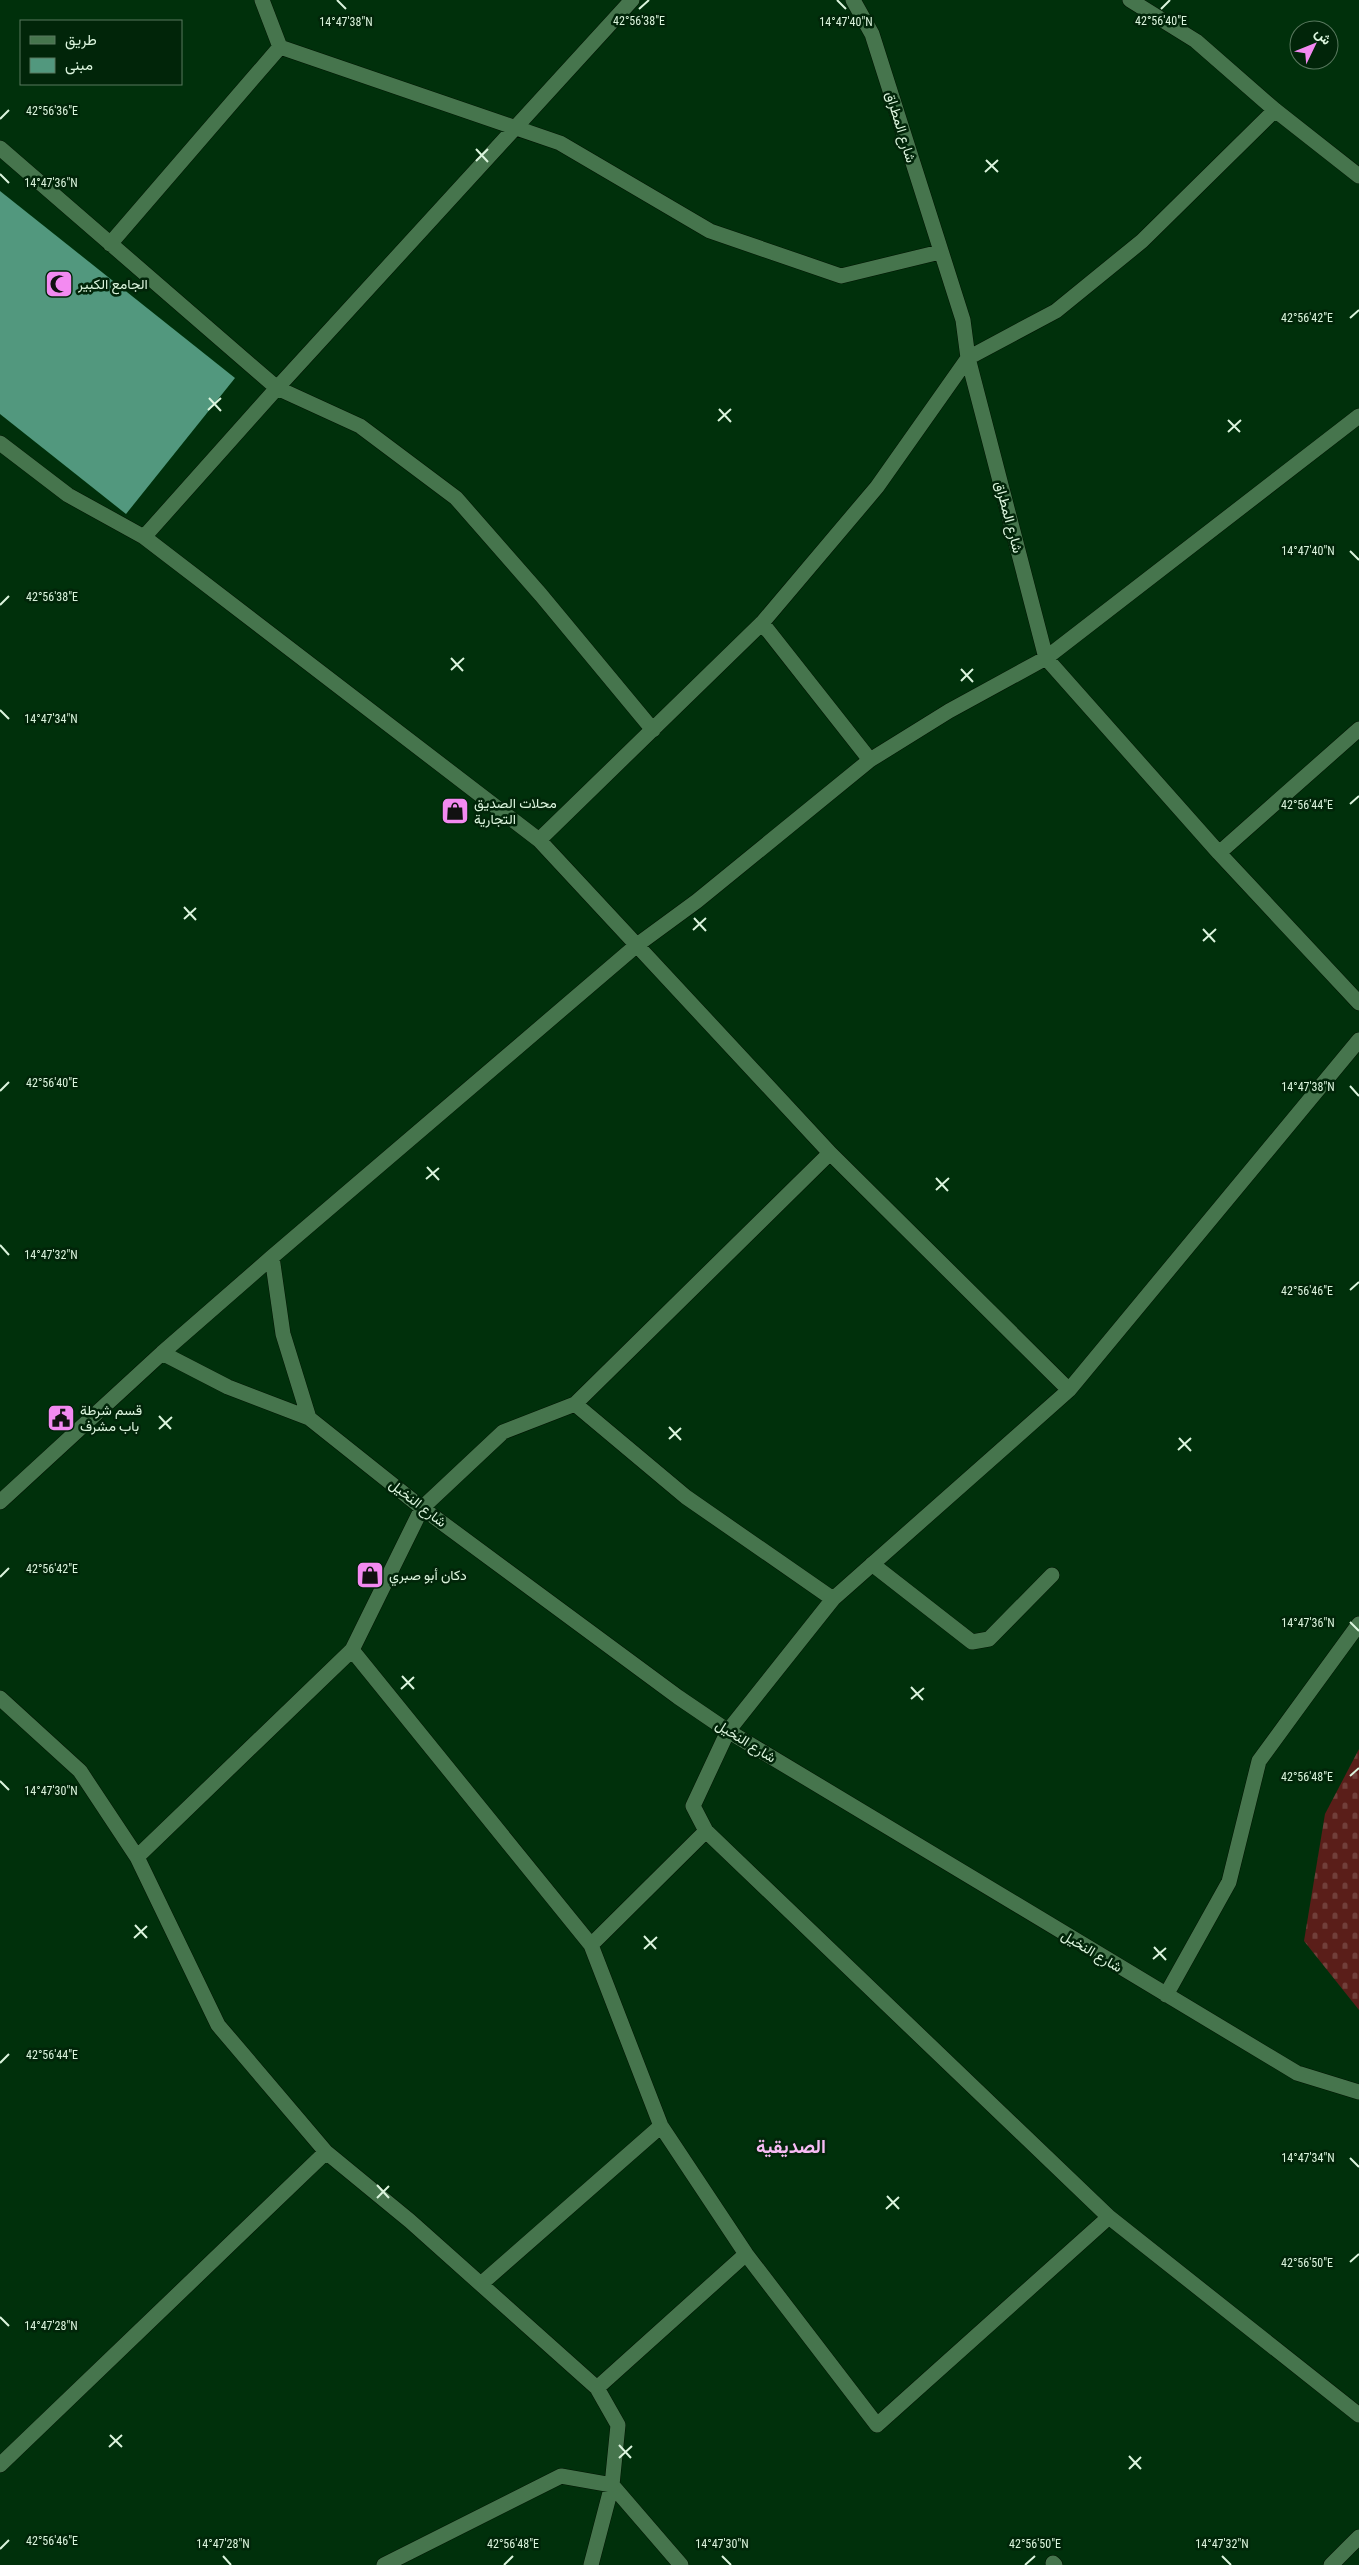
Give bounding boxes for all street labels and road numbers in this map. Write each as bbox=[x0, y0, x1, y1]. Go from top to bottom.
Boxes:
street label: شارع المطراق bbox=[880, 90, 919, 165]
street label: شارع المطراق bbox=[989, 479, 1026, 555]
street label: شارع النخيل bbox=[384, 1476, 450, 1533]
street label: شارع النخيل bbox=[711, 1716, 779, 1768]
street label: شارع النخيل bbox=[1057, 1927, 1125, 1978]

